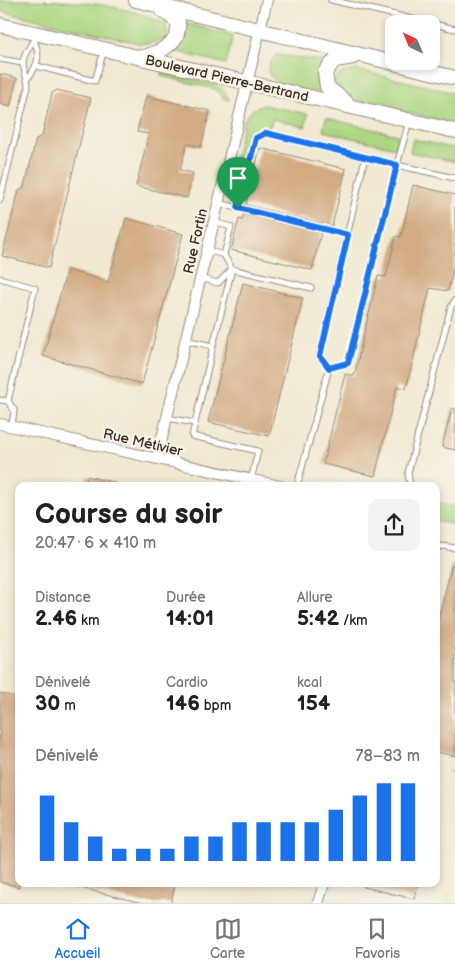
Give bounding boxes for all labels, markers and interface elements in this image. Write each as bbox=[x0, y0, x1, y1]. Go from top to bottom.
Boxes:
north arrow bbox=[385, 15, 440, 70]
map controls bbox=[385, 15, 440, 70]
street label: Boulevard Pierre-Bertrand bbox=[144, 51, 310, 106]
pin bbox=[217, 157, 259, 208]
icon: arrive bbox=[224, 164, 252, 192]
street label: Rue Fortin bbox=[180, 207, 211, 275]
street label: Rue Métivier bbox=[102, 425, 185, 460]
text: Course du soir bbox=[35, 498, 223, 531]
button: share bbox=[368, 499, 420, 551]
text: 20:47 · 6 × 410 m bbox=[35, 534, 156, 553]
text: Distance bbox=[35, 589, 91, 606]
text: Durée bbox=[166, 589, 206, 606]
text: Allure bbox=[297, 589, 333, 606]
text: 2.46 bbox=[35, 606, 77, 631]
text: 14:01 bbox=[166, 606, 214, 631]
text: 5:42 bbox=[297, 606, 339, 631]
text: km bbox=[77, 612, 100, 629]
text: /km bbox=[339, 612, 368, 629]
text: Dénivelé bbox=[35, 674, 90, 691]
text: Cardio bbox=[166, 674, 208, 691]
text: kcal bbox=[297, 674, 322, 691]
text: 30 bbox=[35, 691, 60, 716]
text: 146 bbox=[166, 691, 200, 716]
text: 154 bbox=[297, 691, 330, 716]
text: m bbox=[60, 697, 76, 714]
text: bpm bbox=[200, 697, 231, 714]
text: Dénivelé bbox=[35, 747, 98, 766]
text: 78–83 m bbox=[356, 747, 420, 766]
tab: Accueil bbox=[55, 915, 100, 962]
tab: Carte bbox=[210, 915, 245, 962]
tab: Favoris bbox=[355, 915, 400, 962]

